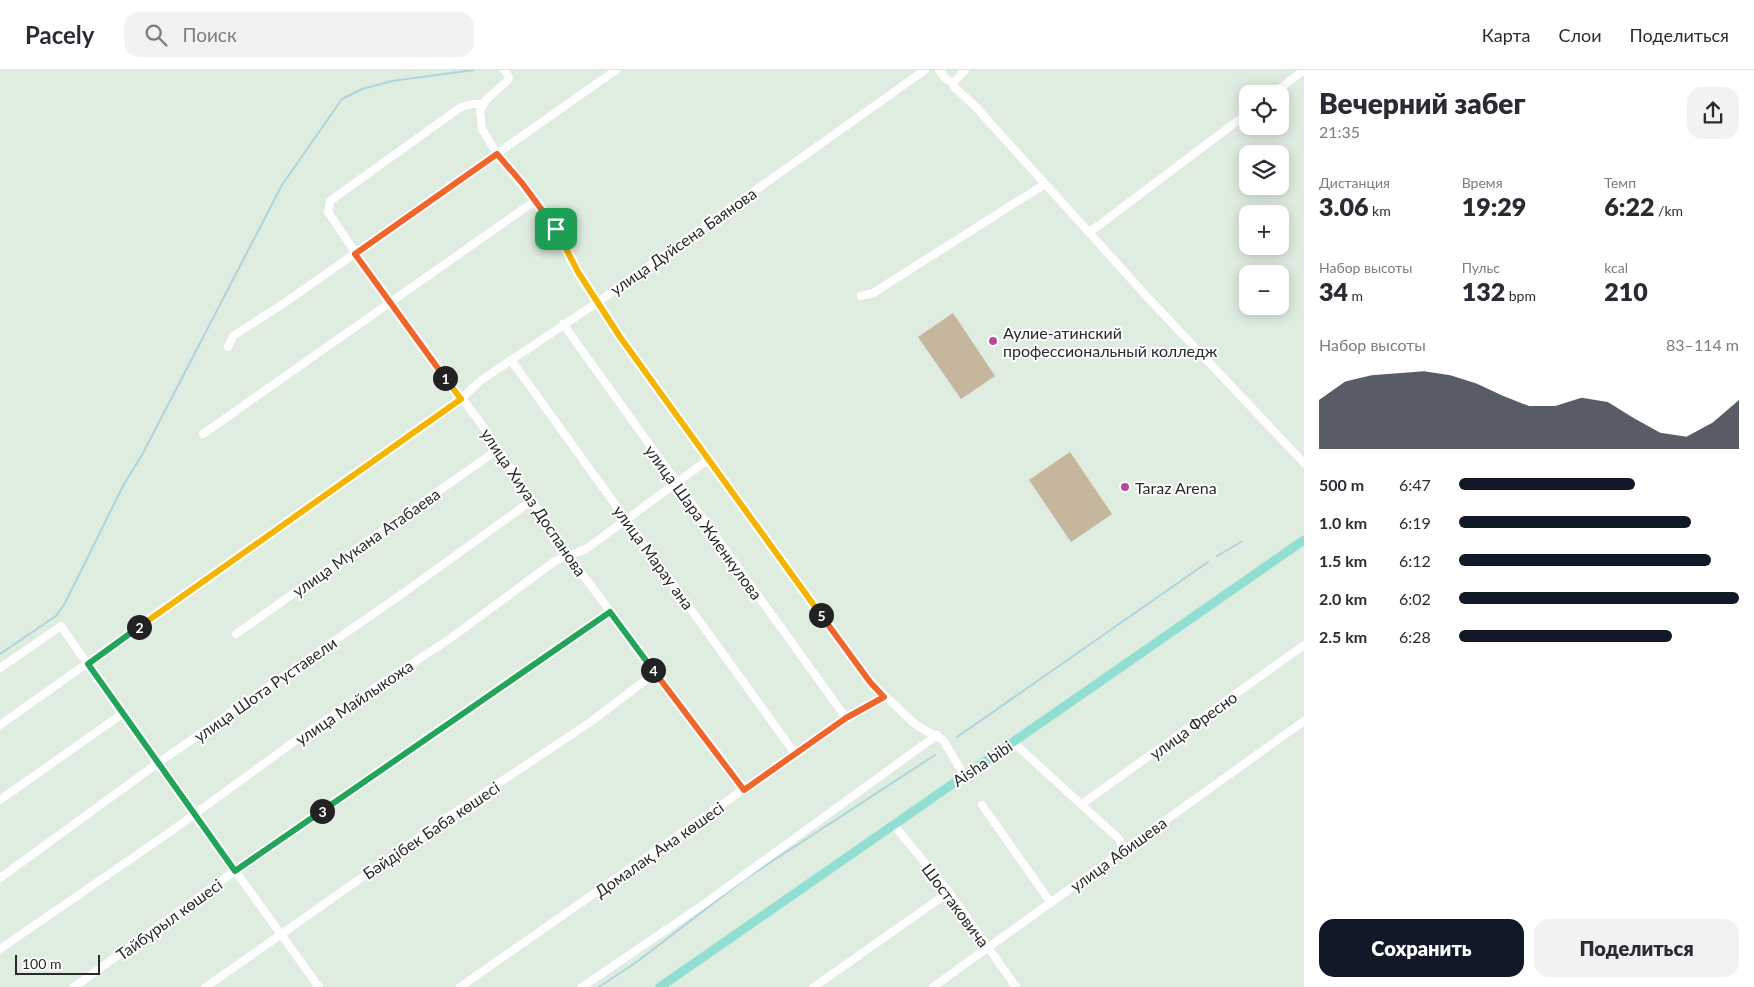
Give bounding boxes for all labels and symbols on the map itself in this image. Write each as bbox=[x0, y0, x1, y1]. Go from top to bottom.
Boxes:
street label: улица Дуйсена Баянова bbox=[606, 183, 760, 299]
pin bbox=[535, 208, 577, 250]
place label: Аулие-атинский профессиональный колледж bbox=[1003, 323, 1218, 360]
marker: Аулие-атинский профессиональный колледж bbox=[987, 335, 999, 347]
pin: 1 bbox=[432, 366, 458, 390]
street label: улица Хиуаз Доспанова bbox=[477, 424, 591, 580]
street label: улица Шара Жиенкулова bbox=[641, 441, 767, 603]
place label: Taraz Arena bbox=[1135, 478, 1217, 497]
marker: Taraz Arena bbox=[1119, 481, 1131, 493]
street label: улица Мукана Атабаева bbox=[289, 484, 443, 600]
street label: улица Марау ана bbox=[610, 501, 698, 613]
pin: 5 bbox=[808, 602, 834, 628]
pin: 2 bbox=[126, 614, 152, 640]
street label: улица Шота Руставели bbox=[190, 633, 340, 745]
street label: улица Майлыкожа bbox=[292, 656, 416, 748]
pin: 4 bbox=[640, 658, 666, 682]
street label: улица Фресно bbox=[1146, 687, 1240, 763]
street label: Aisha bibi bbox=[948, 736, 1016, 790]
street label: Бәйдібек Баба көшесі bbox=[359, 777, 503, 883]
street label: Домалақ Ана көшесі bbox=[591, 797, 727, 901]
pin: 3 bbox=[310, 798, 334, 824]
street label: улица Абишева bbox=[1066, 813, 1170, 895]
street label: Шостаковича bbox=[918, 859, 994, 951]
street label: Тайбурыл көшесі bbox=[112, 874, 226, 964]
scale bar bbox=[15, 952, 100, 975]

